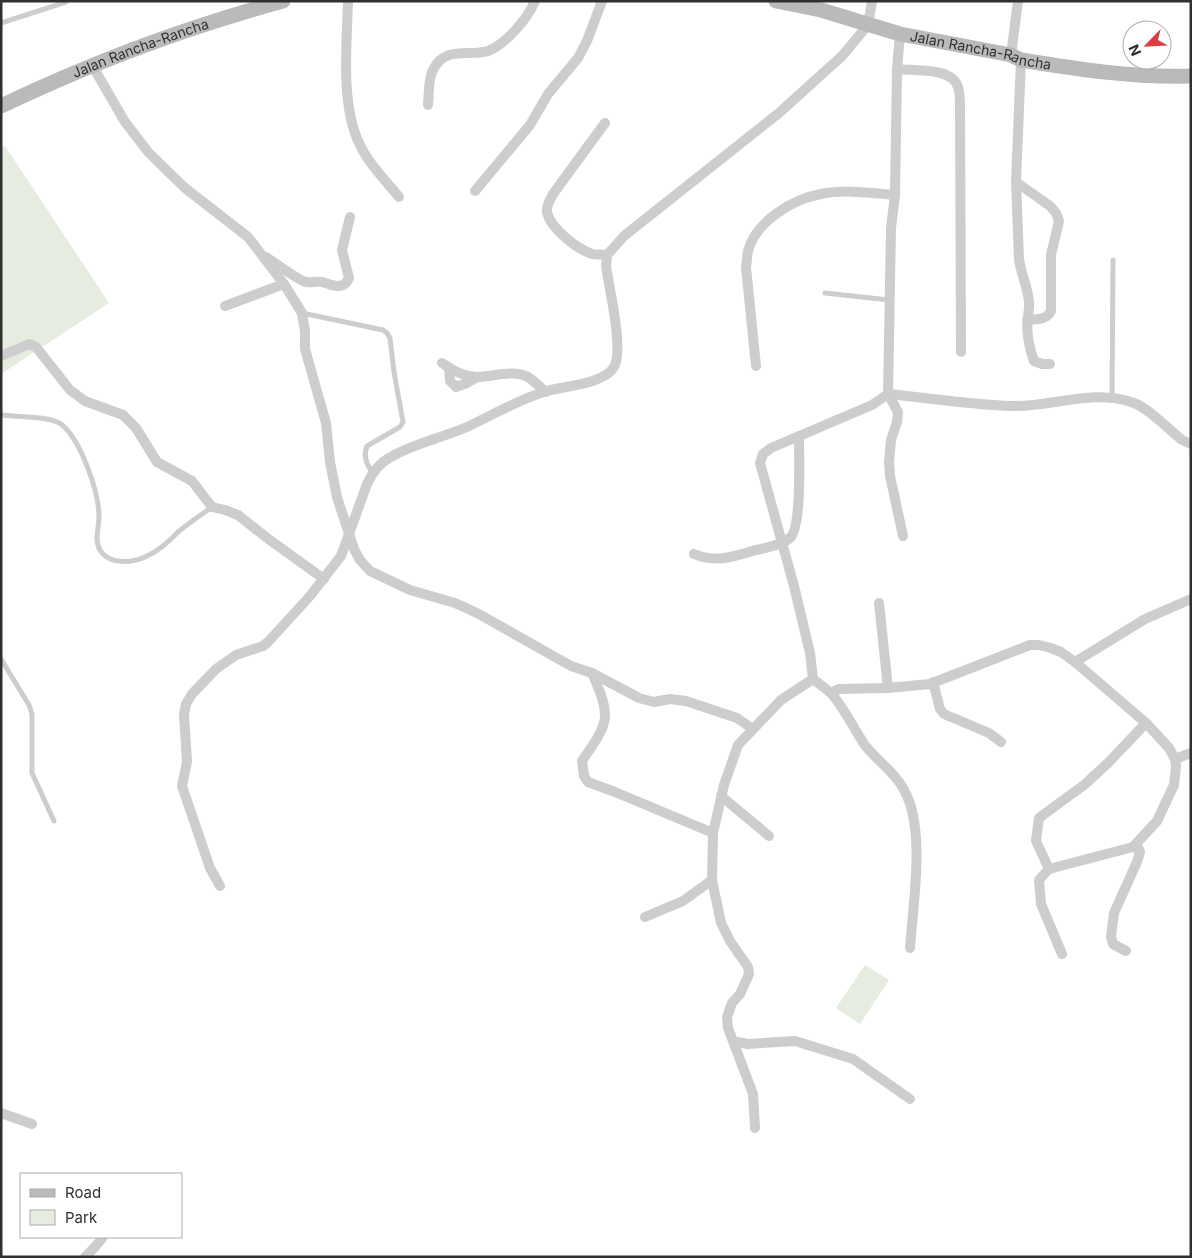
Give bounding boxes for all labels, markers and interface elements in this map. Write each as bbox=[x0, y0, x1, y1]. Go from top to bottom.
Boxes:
street label: Jalan Rancha-Rancha bbox=[69, 15, 211, 81]
north arrow bbox=[1122, 20, 1172, 70]
street label: Jalan Rancha-Rancha bbox=[909, 27, 1053, 73]
text: N bbox=[1125, 42, 1145, 59]
legend bbox=[20, 1173, 182, 1238]
text: Road bbox=[65, 1183, 101, 1202]
text: Park bbox=[65, 1208, 98, 1227]

